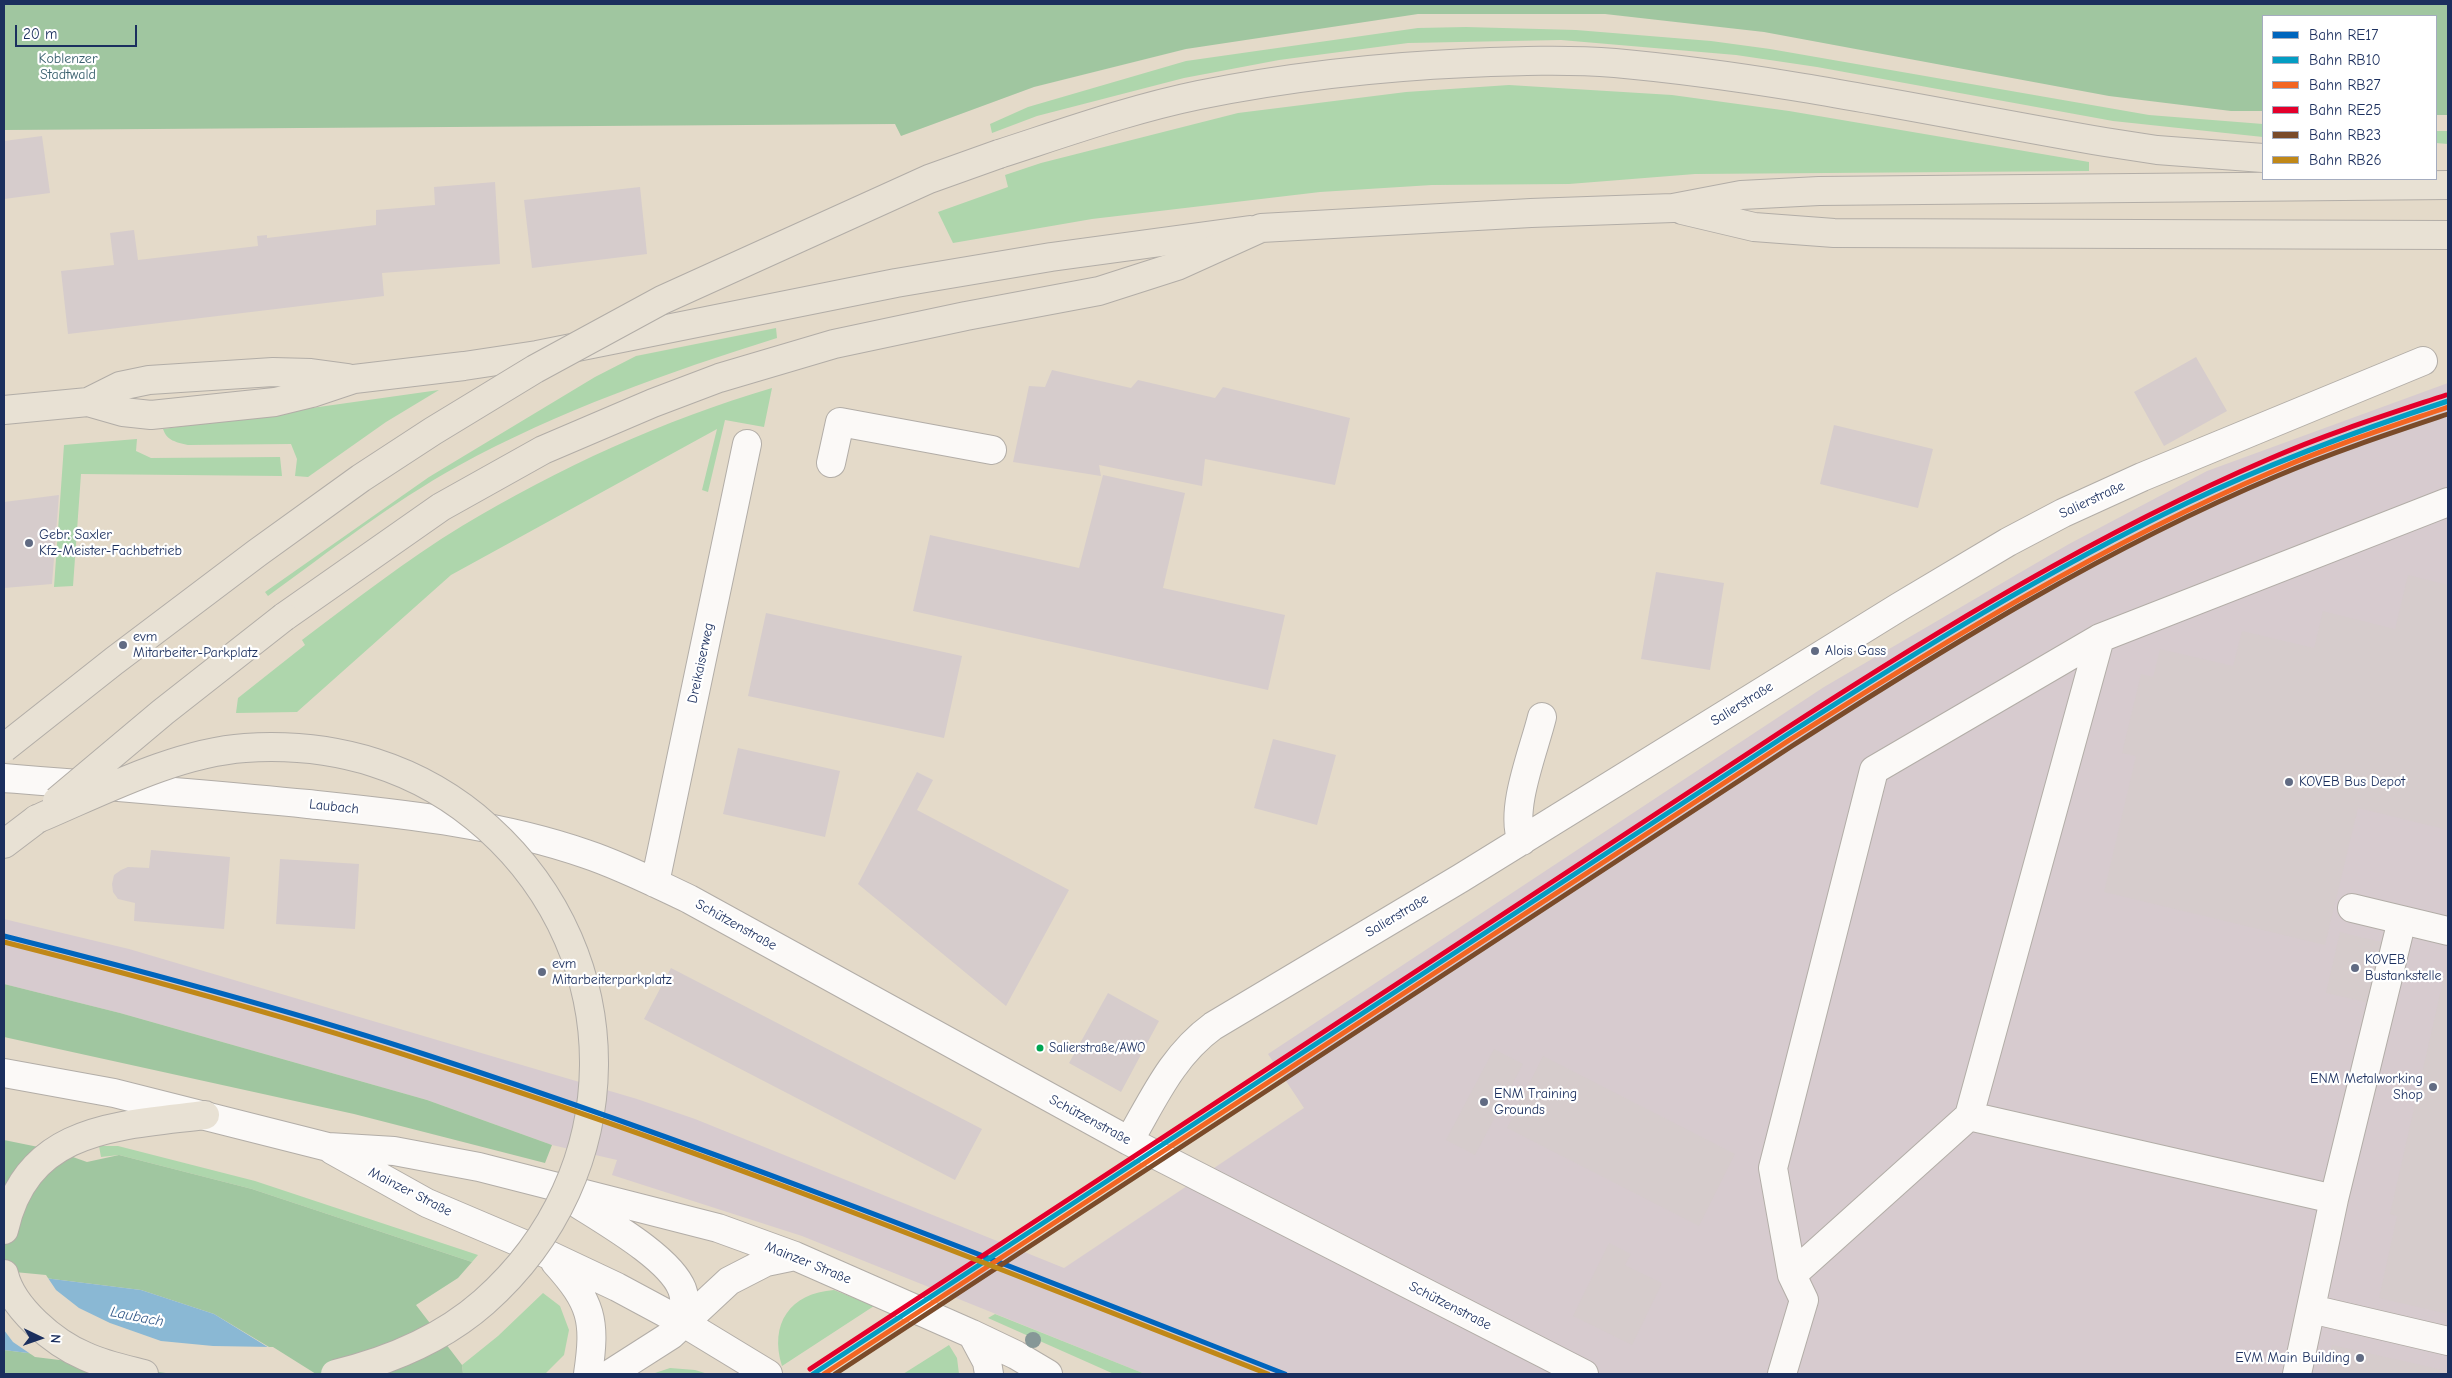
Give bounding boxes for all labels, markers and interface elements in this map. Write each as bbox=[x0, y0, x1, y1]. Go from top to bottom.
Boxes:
scale bar bbox=[18, 15, 140, 47]
legend bbox=[2262, 15, 2437, 180]
text: 20 m bbox=[23, 25, 57, 43]
text: Bahn RE17 bbox=[2309, 26, 2378, 44]
park label: Koblenzer Stadtwald bbox=[39, 51, 97, 84]
text: Bahn RB10 bbox=[2309, 51, 2381, 69]
text: Bahn RB27 bbox=[2309, 76, 2381, 94]
text: Bahn RE25 bbox=[2309, 101, 2381, 119]
text: Bahn RB23 bbox=[2309, 126, 2381, 144]
text: Bahn RB26 bbox=[2309, 151, 2382, 169]
street label: Salierstraße bbox=[2057, 477, 2127, 523]
place label: Gebr. Saxler Kfz-Meister-Fachbetrieb bbox=[39, 527, 182, 560]
marker: Gebr. Saxler Kfz-Meister-Fachbetrieb bbox=[23, 537, 35, 549]
street label: Dreikaiserweg bbox=[684, 621, 718, 705]
place label: evm Mitarbeiter-Parkplatz bbox=[133, 629, 258, 662]
marker: evm Mitarbeiter-Parkplatz bbox=[117, 639, 129, 651]
place label: Alois Gass bbox=[1825, 643, 1886, 659]
marker: Alois Gass bbox=[1809, 645, 1821, 657]
street label: Salierstraße bbox=[1708, 678, 1776, 730]
place label: KOVEB Bus Depot bbox=[2299, 774, 2405, 790]
marker: KOVEB Bus Depot bbox=[2283, 776, 2295, 788]
street label: Laubach bbox=[308, 796, 360, 818]
street label: Salierstraße bbox=[1362, 891, 1432, 941]
street label: Schützenstraße bbox=[692, 896, 780, 954]
place label: KOVEB Bustankstelle bbox=[2365, 952, 2442, 984]
place label: evm Mitarbeiterparkplatz bbox=[552, 956, 672, 989]
marker: KOVEB Bustankstelle bbox=[2349, 962, 2361, 974]
marker: evm Mitarbeiterparkplatz bbox=[536, 966, 548, 978]
place label: Salierstraße/AWO bbox=[1049, 1040, 1145, 1056]
marker: Salierstraße/AWO bbox=[1035, 1043, 1045, 1053]
place label: ENM Metalworking Shop bbox=[2310, 1071, 2423, 1104]
marker: ENM Metalworking Shop bbox=[2427, 1081, 2439, 1093]
place label: ENM Training Grounds bbox=[1494, 1086, 1577, 1118]
street label: Schützenstraße bbox=[1046, 1091, 1134, 1149]
marker: ENM Training Grounds bbox=[1478, 1096, 1490, 1108]
street label: Mainzer Straße bbox=[365, 1164, 455, 1220]
street label: Mainzer Straße bbox=[762, 1238, 854, 1288]
street label: Schützenstraße bbox=[1406, 1278, 1494, 1334]
water label: Laubach bbox=[109, 1303, 165, 1331]
north arrow bbox=[15, 1313, 65, 1363]
text: N bbox=[47, 1334, 64, 1344]
place label: EVM Main Building bbox=[2235, 1350, 2350, 1366]
marker: EVM Main Building bbox=[2354, 1352, 2366, 1364]

